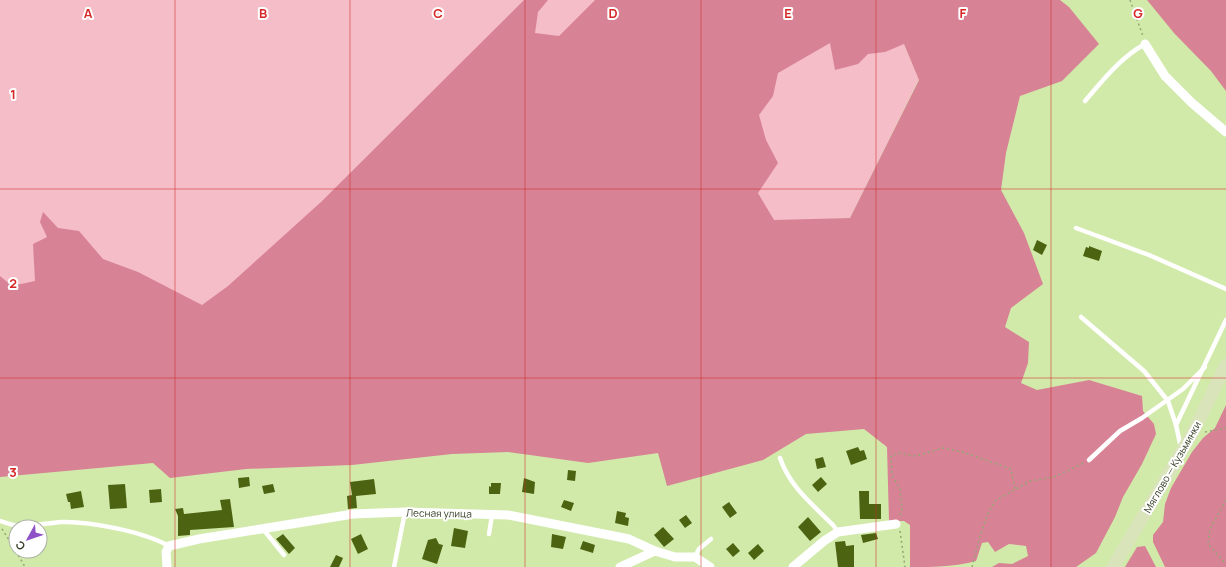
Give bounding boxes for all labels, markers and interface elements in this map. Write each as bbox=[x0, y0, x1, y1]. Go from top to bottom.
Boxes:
text: A bbox=[84, 4, 93, 22]
text: B bbox=[259, 4, 267, 22]
text: C bbox=[433, 4, 443, 22]
text: D bbox=[608, 4, 618, 22]
text: E bbox=[784, 4, 792, 22]
text: F bbox=[960, 4, 967, 22]
text: G bbox=[1133, 4, 1143, 22]
text: 1 bbox=[10, 85, 16, 103]
text: 2 bbox=[9, 274, 17, 292]
street label: Мяглово — Кузьминки bbox=[1140, 419, 1204, 515]
text: 3 bbox=[9, 463, 17, 481]
street label: Лесная улица bbox=[406, 505, 472, 521]
north arrow bbox=[8, 519, 48, 559]
text: С bbox=[12, 538, 28, 554]

